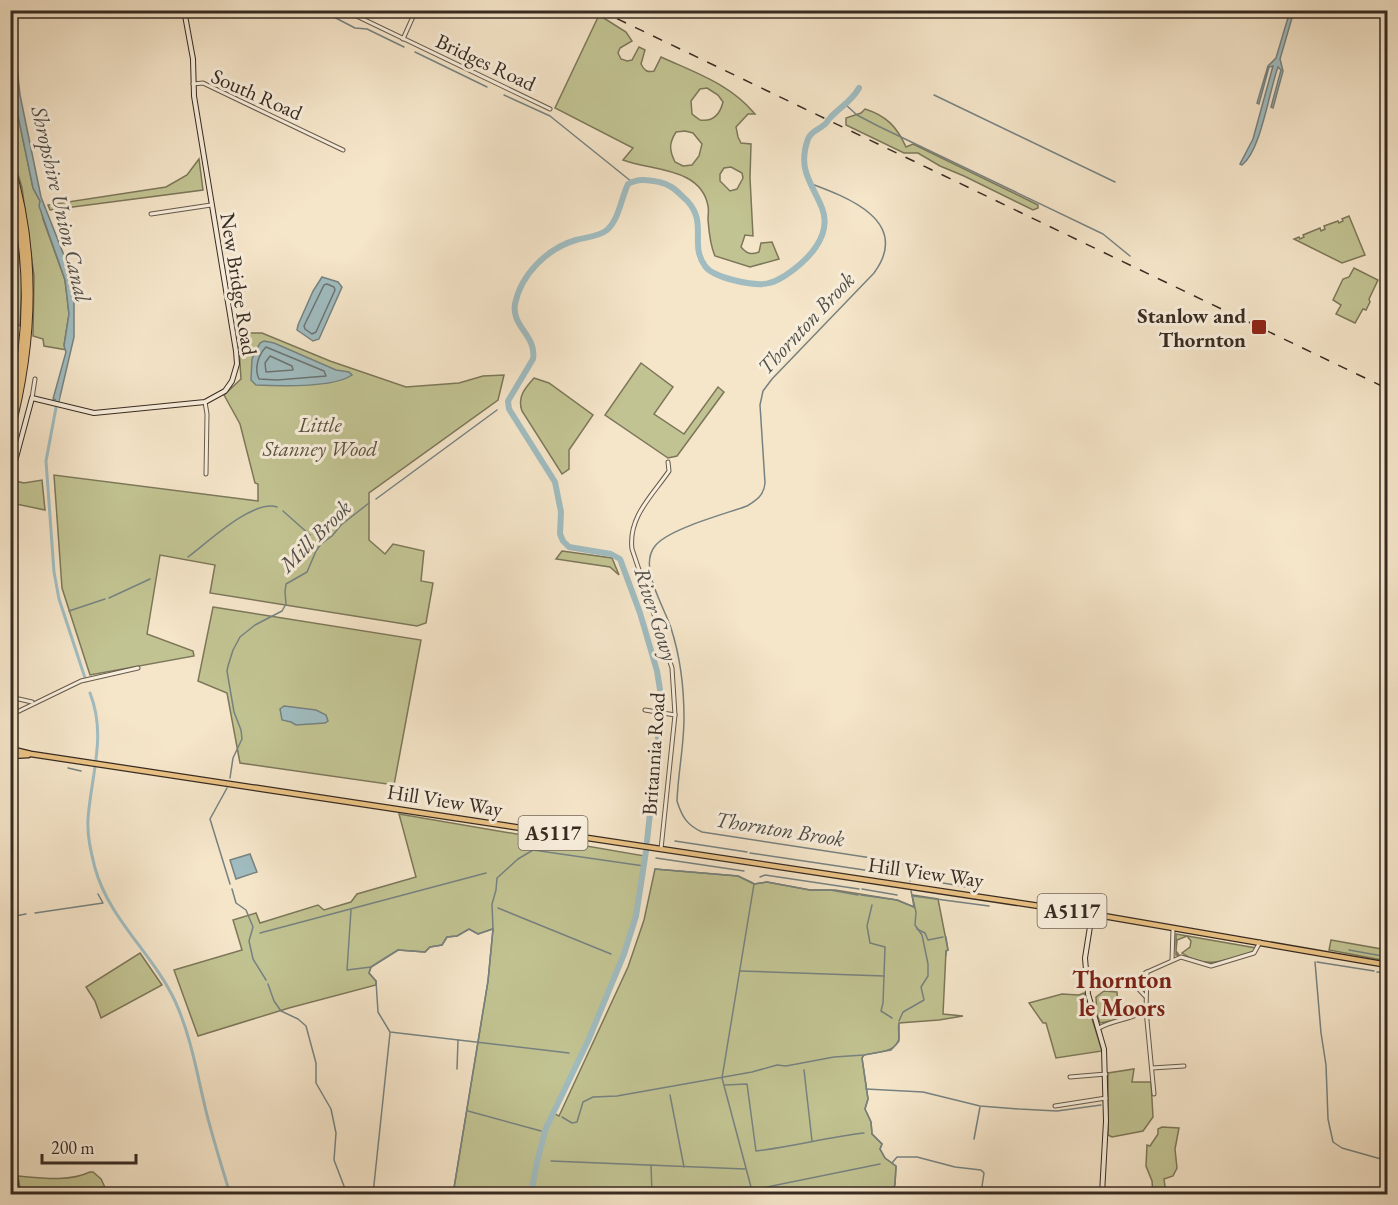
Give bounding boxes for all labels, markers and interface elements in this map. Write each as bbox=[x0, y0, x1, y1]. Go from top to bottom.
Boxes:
street label: Bridges Road bbox=[432, 27, 541, 97]
street label: South Road bbox=[207, 62, 307, 126]
water label: Shropshire Union Canal bbox=[24, 102, 98, 305]
street label: New Bridge Road bbox=[214, 211, 264, 358]
water label: Thornton Brook bbox=[751, 265, 861, 381]
place label: Stanlow and Thornton bbox=[1137, 302, 1246, 353]
marker: Stanlow and Thornton bbox=[1250, 318, 1268, 336]
park label: Little Stanney Wood bbox=[262, 411, 377, 462]
water label: Mill Brook bbox=[271, 493, 358, 580]
water label: River Gowy bbox=[627, 563, 685, 665]
street label: Britannia Road bbox=[635, 691, 671, 816]
street label: Hill View Way bbox=[385, 778, 505, 823]
water label: Thornton Brook bbox=[713, 804, 847, 854]
road number: A5117 bbox=[518, 816, 588, 850]
street label: Hill View Way bbox=[866, 851, 986, 894]
road number: A5117 bbox=[1038, 894, 1106, 928]
district label: Thornton le Moors bbox=[1072, 964, 1172, 1023]
scale bar bbox=[42, 1127, 136, 1165]
text: 200 m bbox=[51, 1136, 95, 1159]

